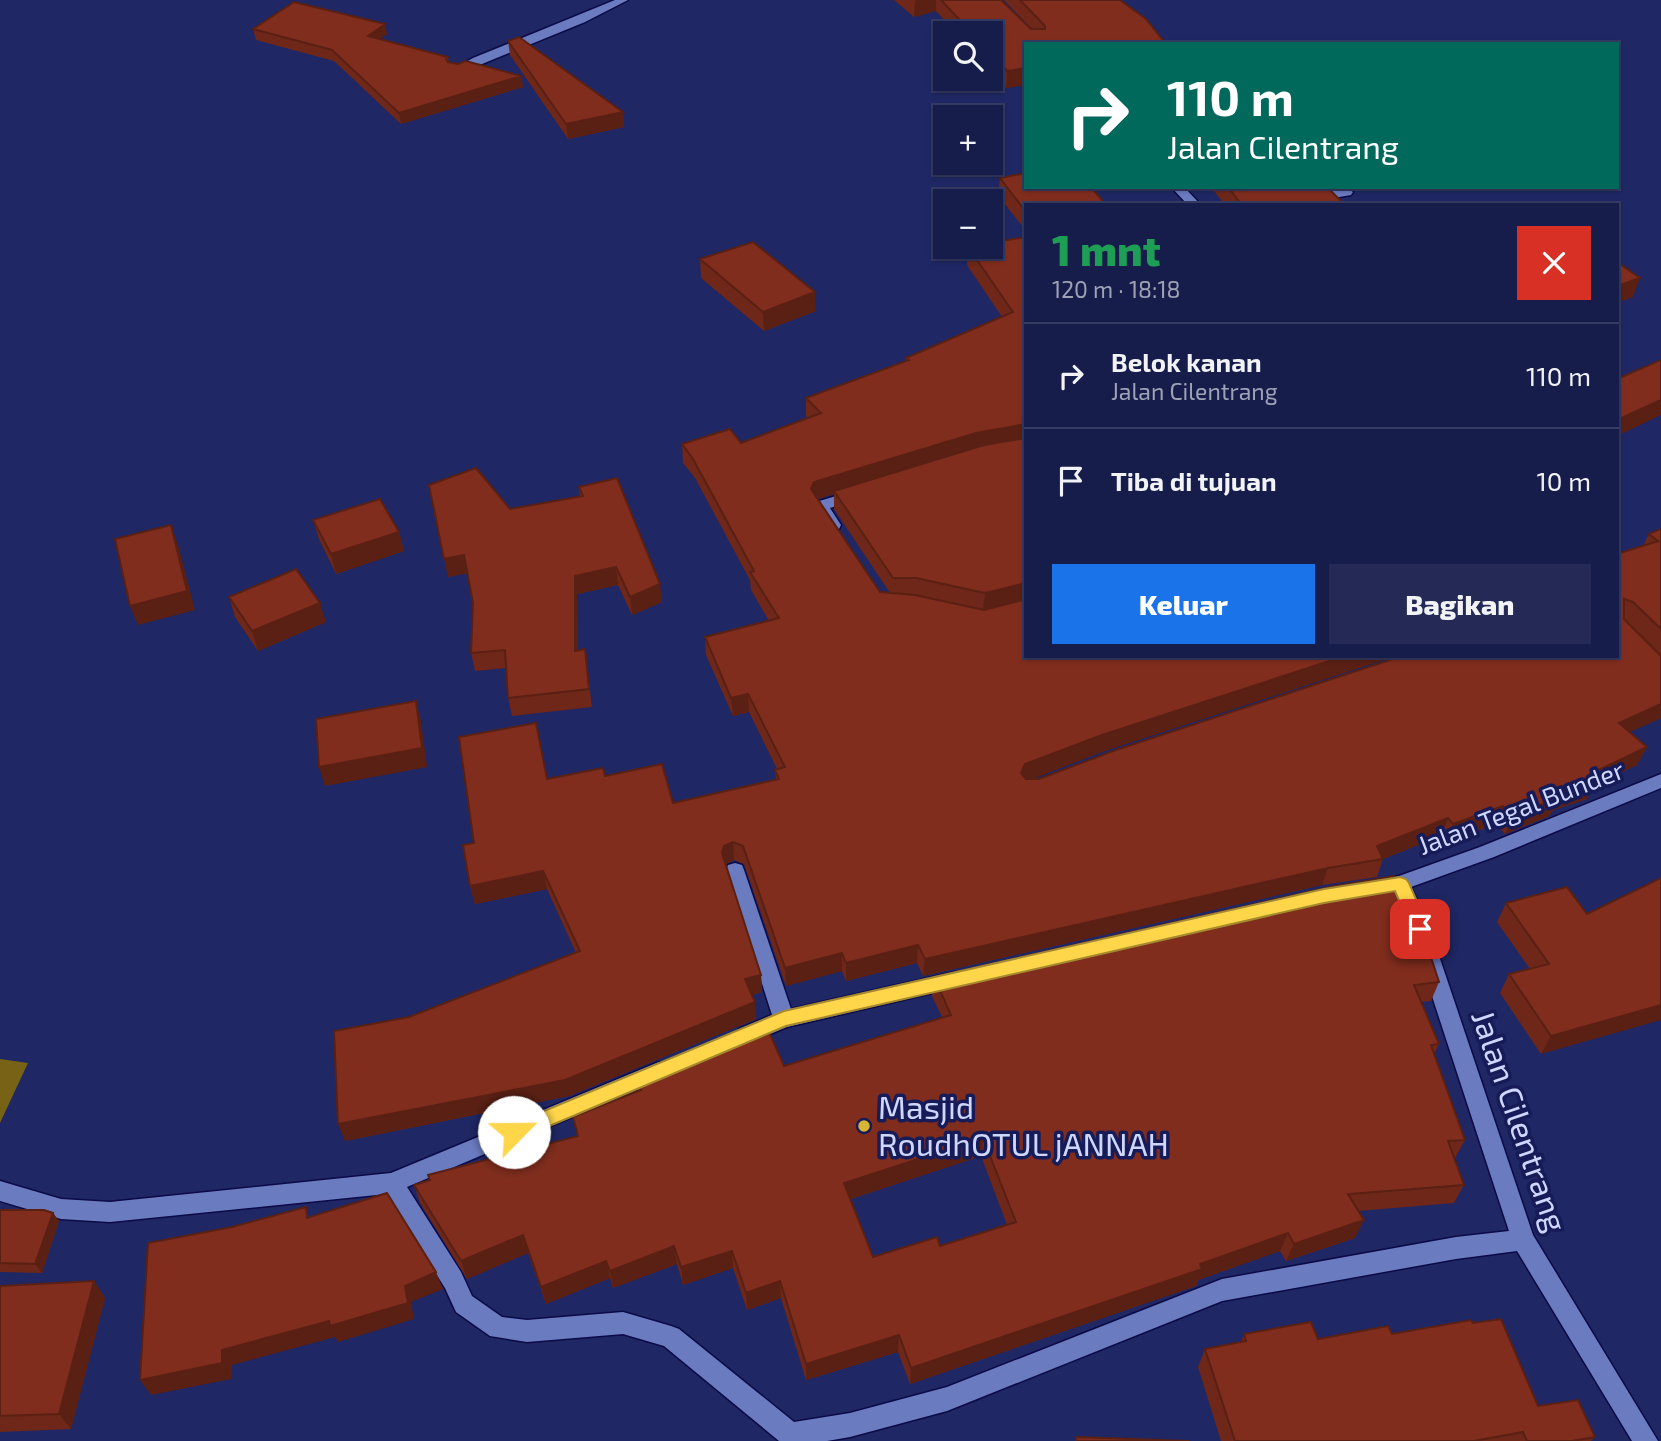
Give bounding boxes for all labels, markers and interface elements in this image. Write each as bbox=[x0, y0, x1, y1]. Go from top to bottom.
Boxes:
map controls bbox=[933, 21, 1003, 259]
button: search bbox=[933, 21, 1003, 91]
text: 110 m bbox=[1167, 67, 1294, 126]
icon: right bbox=[1052, 70, 1143, 161]
button: + bbox=[933, 105, 1003, 175]
text: Jalan Cilentrang bbox=[1167, 127, 1399, 165]
button: − bbox=[933, 189, 1003, 259]
text: 1 mnt bbox=[1052, 224, 1161, 274]
button: close bbox=[1517, 226, 1591, 300]
text: 120 m · 18:18 bbox=[1052, 275, 1181, 303]
text: Belok kanan bbox=[1111, 346, 1262, 377]
icon: right bbox=[1052, 357, 1090, 395]
text: 110 m bbox=[1526, 360, 1591, 391]
text: Jalan Cilentrang bbox=[1111, 377, 1278, 405]
icon: arrive bbox=[1052, 462, 1090, 500]
text: Tiba di tujuan bbox=[1111, 465, 1277, 496]
text: 10 m bbox=[1536, 465, 1591, 496]
button: Keluar bbox=[1052, 564, 1315, 644]
button: Bagikan bbox=[1329, 564, 1591, 644]
street label: Jalan Tegal Bunder bbox=[1413, 753, 1628, 860]
pin bbox=[1390, 899, 1450, 959]
icon: arrive bbox=[1401, 910, 1439, 948]
street label: Jalan Cilentrang bbox=[1465, 1005, 1577, 1236]
place label: Masjid RoudhOTUL jANNAH bbox=[878, 1087, 1169, 1163]
position arrow bbox=[477, 1095, 551, 1169]
marker: Masjid RoudhOTUL jANNAH bbox=[856, 1118, 872, 1134]

